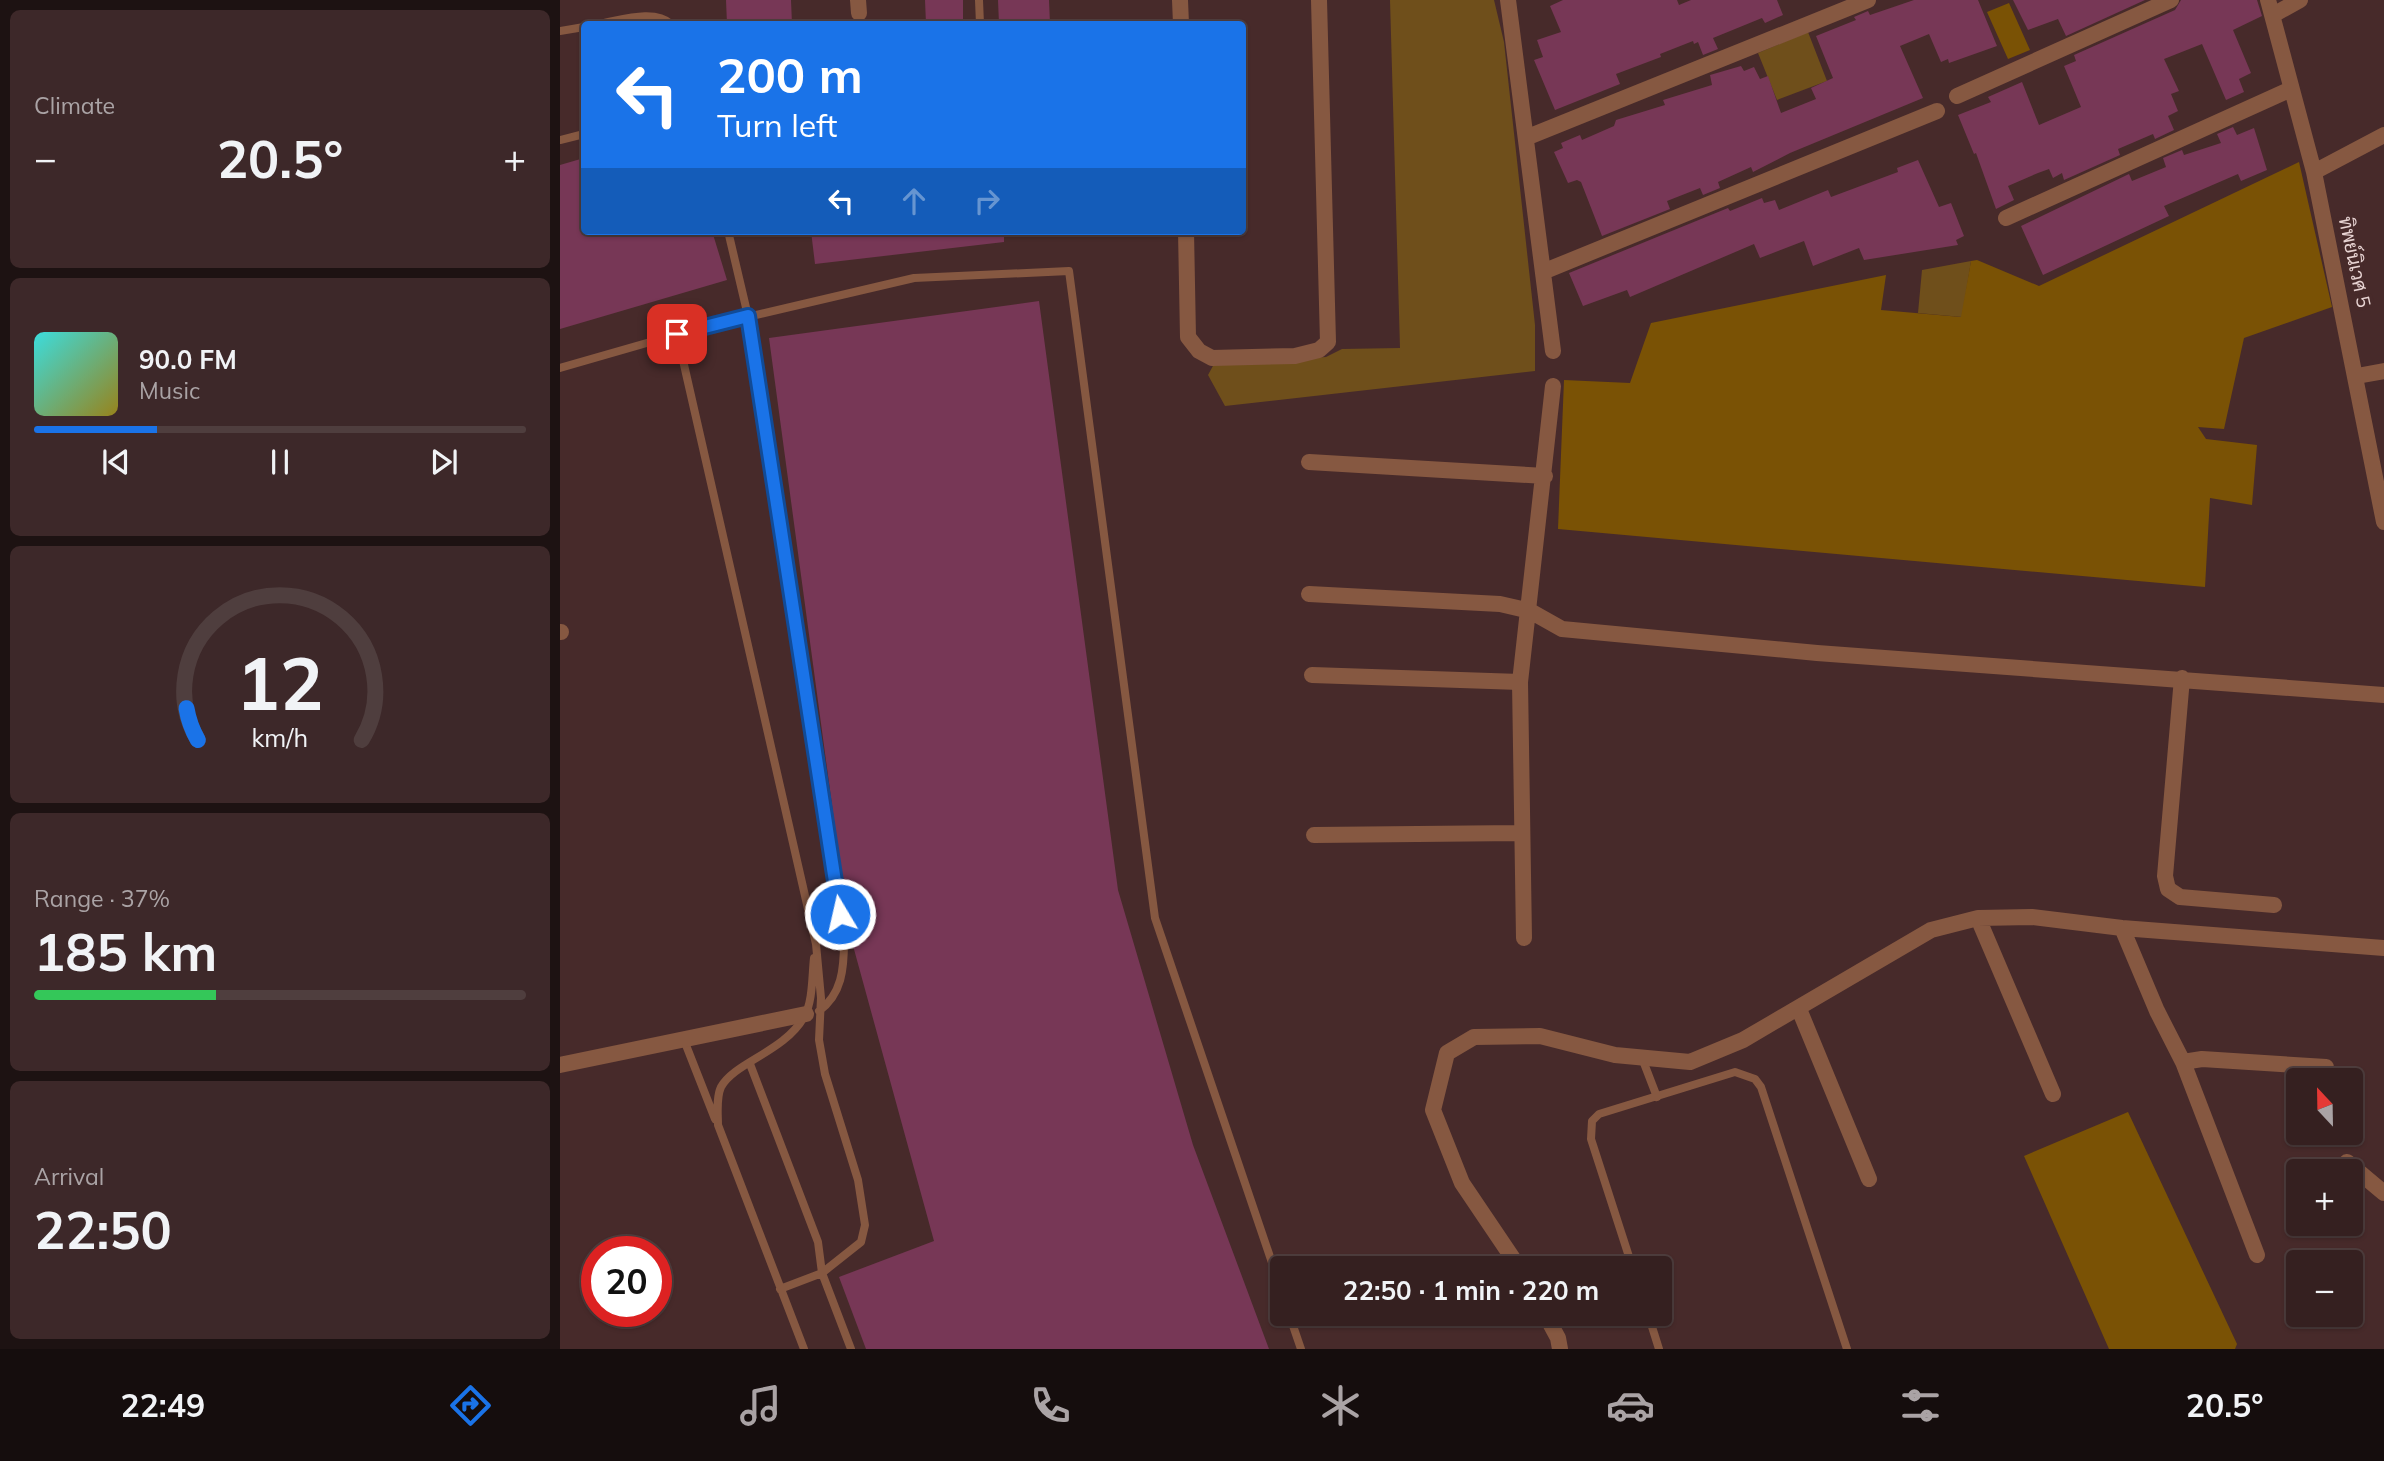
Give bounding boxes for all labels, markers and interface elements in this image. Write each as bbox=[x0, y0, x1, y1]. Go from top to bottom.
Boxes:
text: 200 m bbox=[717, 44, 863, 105]
icon: left bbox=[602, 49, 693, 140]
text: Climate bbox=[34, 91, 115, 120]
text: Turn left bbox=[717, 105, 837, 145]
text: 20.5° bbox=[217, 126, 343, 191]
text: − bbox=[34, 134, 57, 182]
text: + bbox=[503, 134, 526, 182]
icon: left bbox=[822, 182, 860, 220]
icon: ahead bbox=[895, 182, 933, 220]
icon: right bbox=[968, 182, 1006, 220]
street label: ทิพย์นิเวศ 5 bbox=[2334, 214, 2376, 310]
pin bbox=[647, 304, 707, 364]
icon: arrive bbox=[658, 315, 696, 353]
text: 90.0 FM bbox=[139, 343, 237, 376]
text: Music bbox=[139, 376, 200, 405]
icon: previous bbox=[97, 443, 135, 481]
icon: pause bbox=[261, 443, 299, 481]
icon: next bbox=[425, 443, 463, 481]
text: 12 bbox=[236, 638, 324, 729]
text: km/h bbox=[252, 722, 308, 753]
position arrow bbox=[803, 877, 877, 951]
text: Range · 37% bbox=[34, 884, 170, 913]
text: 185 km bbox=[34, 919, 217, 984]
north arrow bbox=[2286, 1068, 2362, 1144]
map controls bbox=[2286, 1068, 2363, 1327]
button: + bbox=[2286, 1159, 2363, 1236]
text: Arrival bbox=[34, 1162, 104, 1191]
text: 22:50 bbox=[34, 1197, 172, 1262]
speed limit sign: 20 bbox=[581, 1236, 672, 1327]
button: − bbox=[2286, 1250, 2363, 1327]
text: 22:50 · 1 min · 220 m bbox=[1343, 1274, 1599, 1307]
icon: directions bbox=[446, 1381, 495, 1430]
icon: music bbox=[736, 1381, 785, 1430]
icon: phone bbox=[1026, 1381, 1075, 1430]
icon: climate bbox=[1316, 1381, 1365, 1430]
icon: car bbox=[1606, 1381, 1655, 1430]
icon: filters bbox=[1896, 1381, 1945, 1430]
text: 22:49 bbox=[120, 1385, 205, 1425]
text: 20.5° bbox=[2186, 1385, 2263, 1425]

